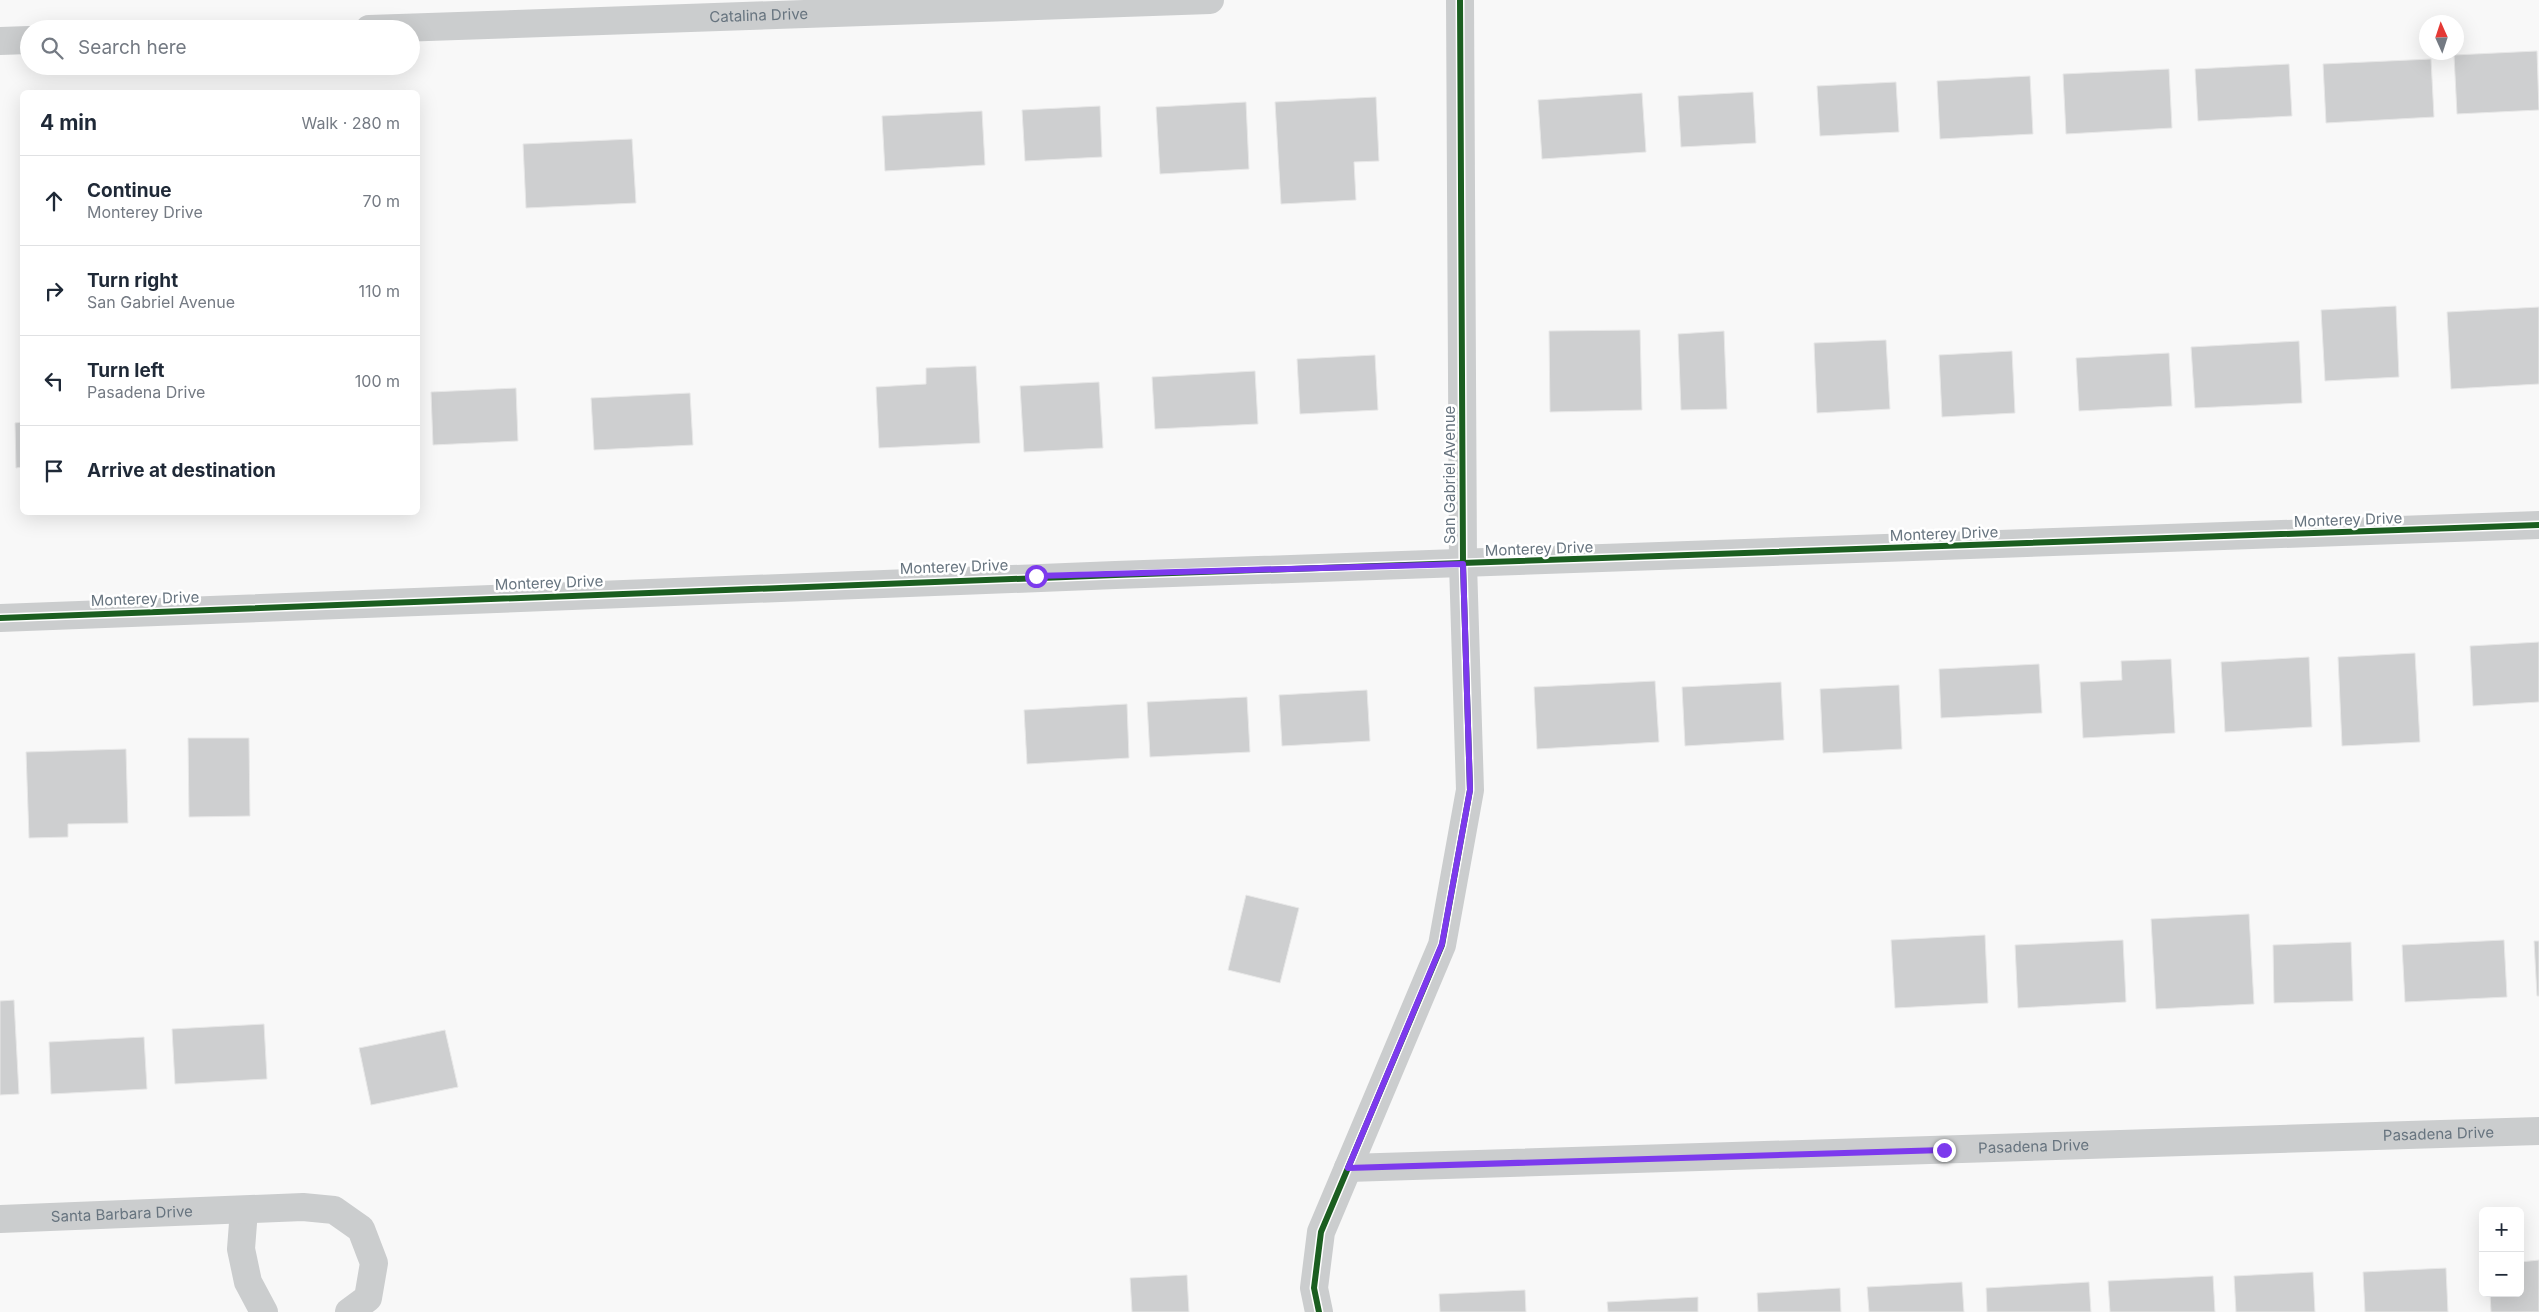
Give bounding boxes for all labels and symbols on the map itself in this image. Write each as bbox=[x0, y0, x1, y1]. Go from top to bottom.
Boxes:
street label: Catalina Drive bbox=[709, 4, 808, 26]
north arrow bbox=[2419, 15, 2464, 60]
street label: San Gabriel Avenue bbox=[1440, 406, 1459, 544]
street label: Monterey Drive bbox=[2293, 508, 2403, 531]
street label: Monterey Drive bbox=[1889, 522, 1999, 545]
street label: Monterey Drive bbox=[1484, 537, 1594, 560]
street label: Monterey Drive bbox=[899, 555, 1009, 578]
route start bbox=[1025, 565, 1048, 588]
street label: Monterey Drive bbox=[494, 571, 604, 594]
street label: Monterey Drive bbox=[90, 587, 200, 610]
street label: Pasadena Drive bbox=[2383, 1122, 2494, 1145]
street label: Pasadena Drive bbox=[1978, 1135, 2089, 1157]
route end bbox=[1933, 1139, 1956, 1162]
street label: Santa Barbara Drive bbox=[51, 1201, 193, 1226]

